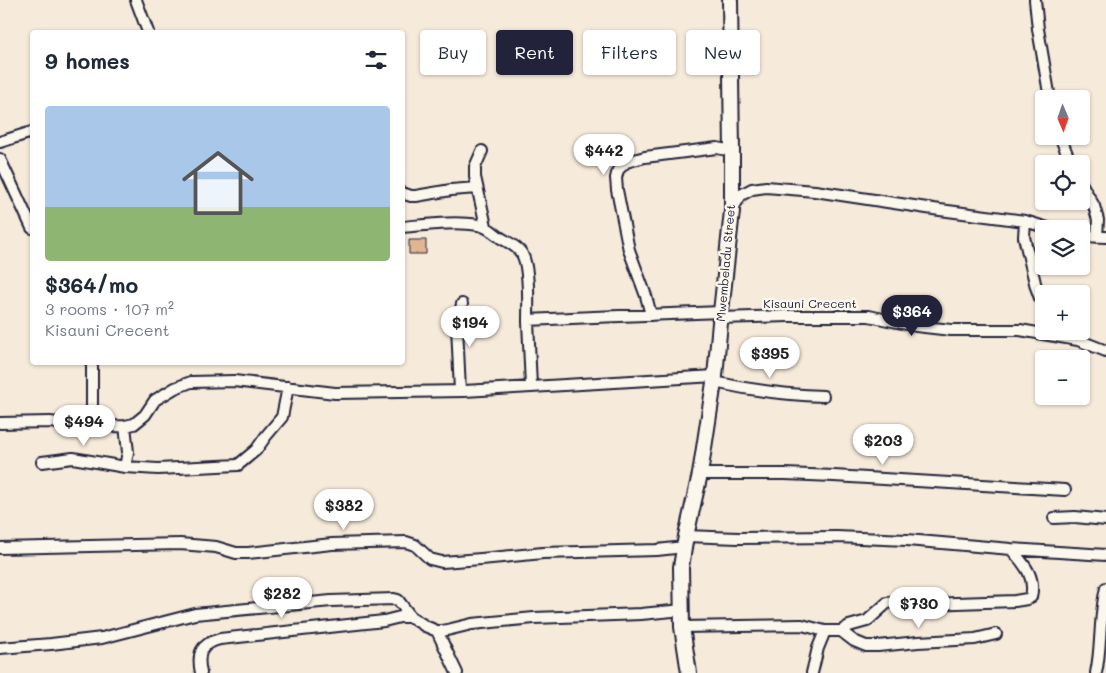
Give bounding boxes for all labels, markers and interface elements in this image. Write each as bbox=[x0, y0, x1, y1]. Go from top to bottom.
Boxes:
chip: Buy bbox=[420, 30, 486, 75]
chip: Rent bbox=[496, 30, 573, 75]
chip: Filters bbox=[583, 30, 676, 75]
chip: New bbox=[686, 30, 760, 75]
icon: filters bbox=[362, 46, 390, 74]
text: 9 homes bbox=[45, 47, 130, 74]
north arrow bbox=[1035, 90, 1090, 145]
map controls bbox=[1035, 90, 1090, 405]
pin: $442 bbox=[574, 134, 634, 176]
icon: home bbox=[173, 138, 263, 228]
text: $442 bbox=[584, 139, 624, 160]
button: locate bbox=[1035, 155, 1090, 210]
street label: Mwembeladu Street bbox=[712, 204, 738, 322]
button: layers bbox=[1035, 220, 1090, 275]
text: $364/mo bbox=[45, 271, 138, 298]
button: + bbox=[1035, 285, 1090, 340]
pin: $364 bbox=[882, 294, 942, 337]
street label: Kisauni Crecent bbox=[763, 295, 857, 311]
text: 3 rooms · 107 m² bbox=[45, 298, 174, 319]
text: $364 bbox=[892, 300, 932, 321]
pin: $194 bbox=[440, 306, 500, 348]
text: $194 bbox=[452, 311, 488, 332]
text: Kisauni Crecent bbox=[45, 319, 170, 340]
pin: $395 bbox=[740, 336, 800, 379]
text: $395 bbox=[751, 342, 789, 363]
button: − bbox=[1035, 350, 1090, 405]
pin: $494 bbox=[54, 404, 114, 447]
text: $494 bbox=[64, 410, 104, 431]
pin: $203 bbox=[853, 424, 913, 466]
text: $203 bbox=[864, 429, 902, 450]
pin: $382 bbox=[314, 488, 374, 531]
text: $382 bbox=[325, 494, 363, 515]
pin: $282 bbox=[252, 576, 312, 619]
text: $282 bbox=[263, 582, 301, 603]
pin: $730 bbox=[889, 586, 949, 629]
text: $730 bbox=[900, 592, 938, 613]

